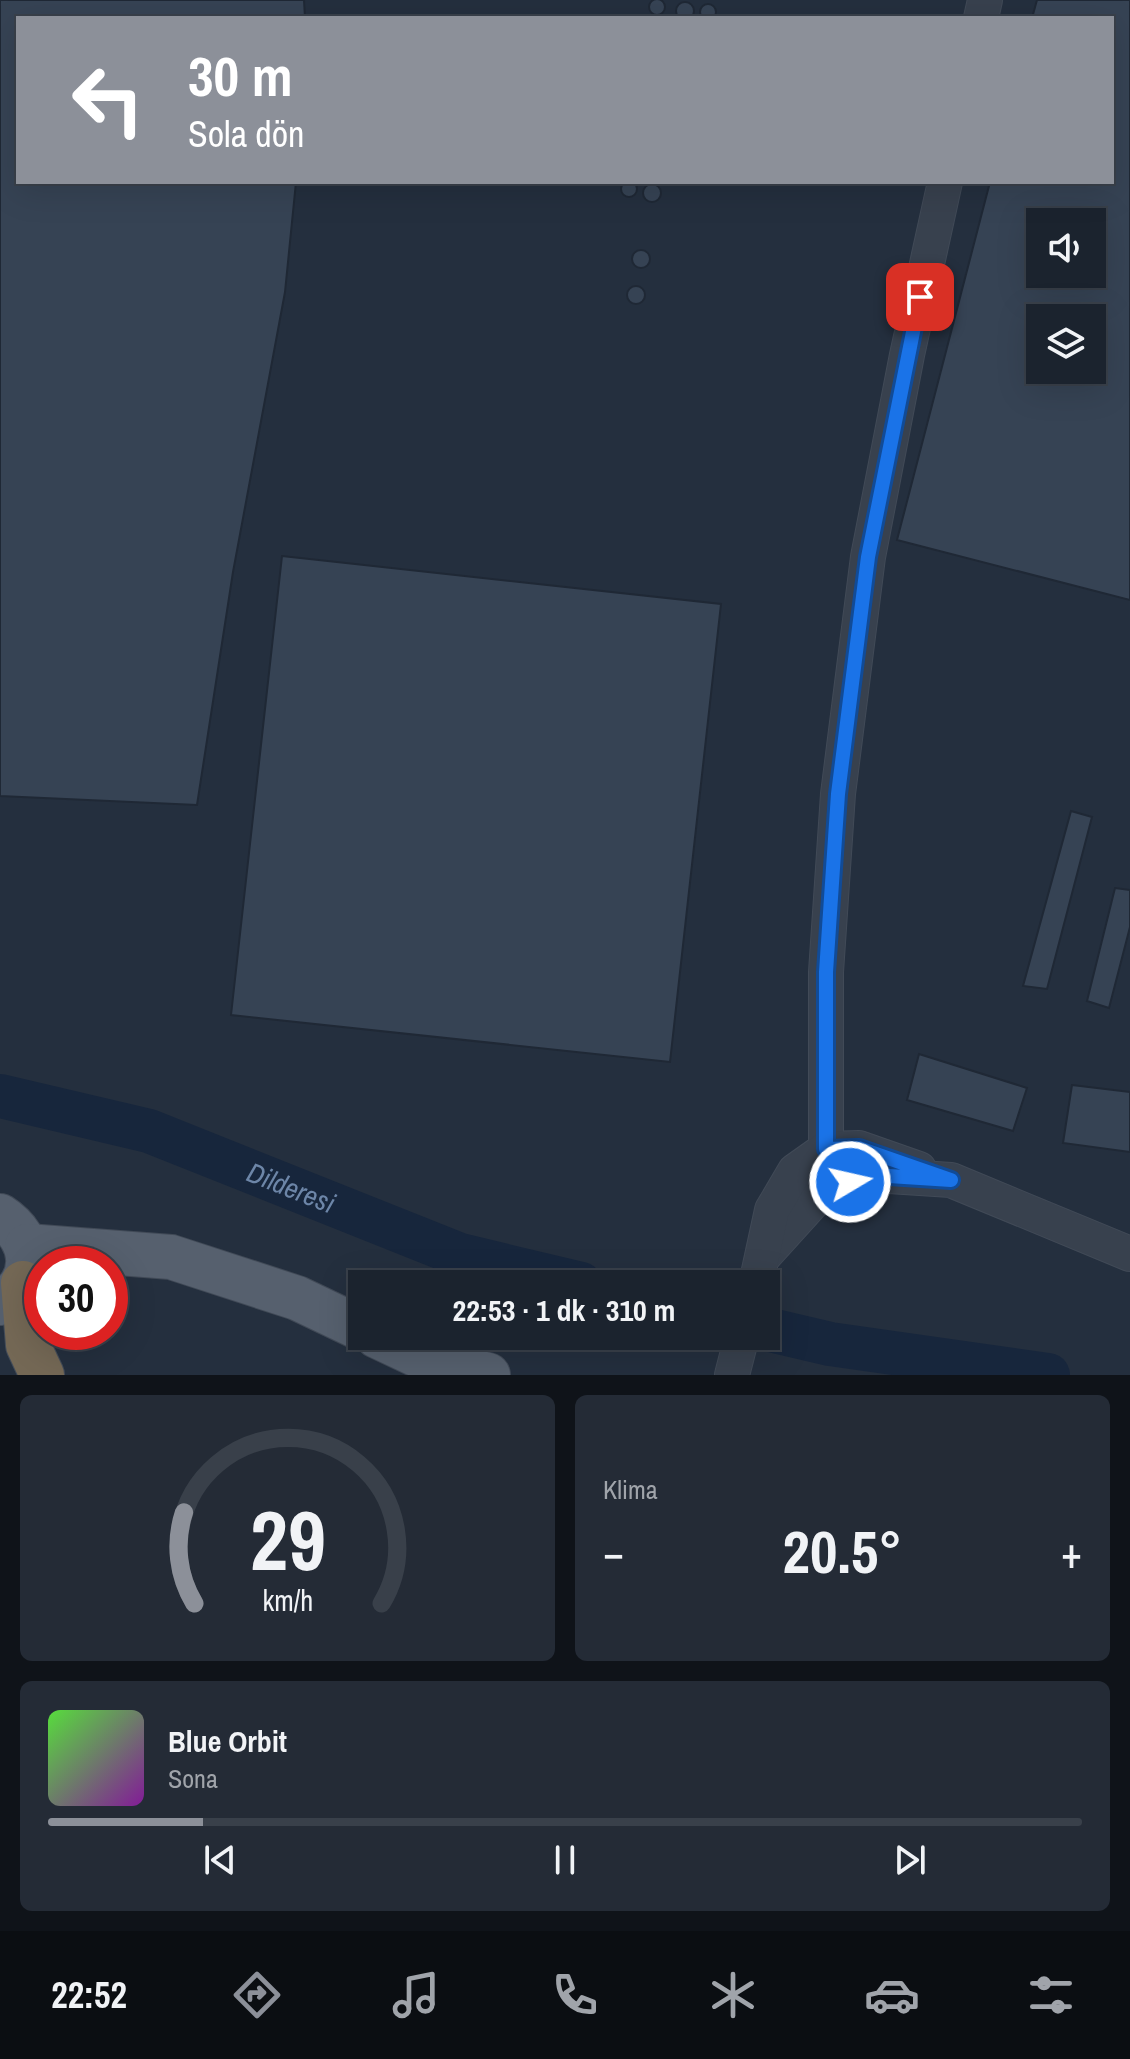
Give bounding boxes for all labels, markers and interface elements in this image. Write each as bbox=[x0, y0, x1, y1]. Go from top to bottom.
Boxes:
text: 30 m bbox=[188, 38, 293, 113]
icon: left bbox=[56, 48, 160, 152]
text: Sola dön bbox=[188, 110, 305, 158]
map controls bbox=[1026, 208, 1106, 384]
button: sound bbox=[1026, 208, 1106, 288]
pin bbox=[886, 263, 954, 331]
icon: arrive bbox=[898, 275, 942, 319]
button: layers bbox=[1026, 304, 1106, 384]
position arrow bbox=[808, 1140, 892, 1224]
water label: Dilderesi bbox=[241, 1153, 341, 1223]
speed limit sign: 30 bbox=[24, 1246, 128, 1350]
text: 22:53 · 1 dk · 310 m bbox=[453, 1290, 675, 1330]
text: Klima bbox=[603, 1472, 658, 1507]
text: 29 bbox=[250, 1484, 325, 1596]
text: 20.5° bbox=[783, 1511, 902, 1592]
text: − bbox=[603, 1522, 624, 1582]
text: + bbox=[1061, 1522, 1082, 1582]
text: km/h bbox=[262, 1581, 313, 1620]
text: Blue Orbit bbox=[168, 1721, 287, 1761]
text: Sona bbox=[168, 1761, 218, 1796]
icon: previous bbox=[198, 1838, 242, 1882]
icon: pause bbox=[543, 1838, 587, 1882]
icon: next bbox=[888, 1838, 932, 1882]
icon: directions bbox=[229, 1967, 285, 2023]
icon: music bbox=[388, 1967, 444, 2023]
icon: phone bbox=[547, 1967, 603, 2023]
icon: climate bbox=[705, 1967, 761, 2023]
icon: car bbox=[864, 1967, 920, 2023]
icon: filters bbox=[1023, 1967, 1079, 2023]
text: 22:52 bbox=[51, 1971, 127, 2019]

